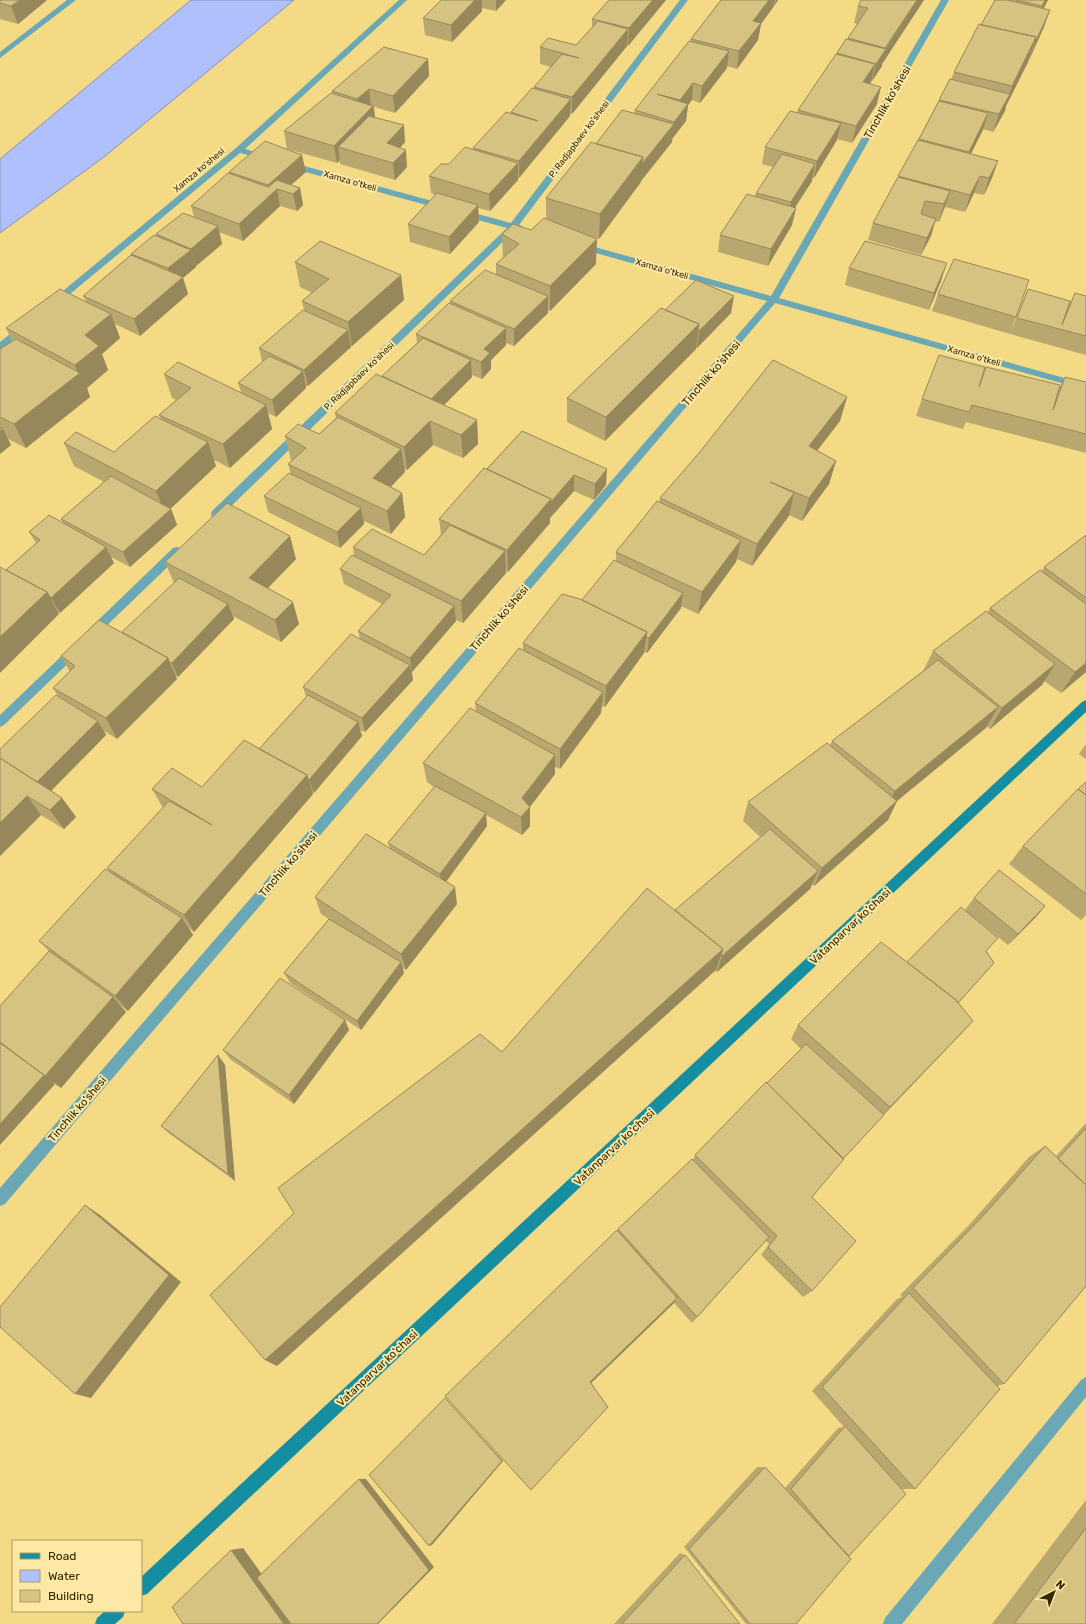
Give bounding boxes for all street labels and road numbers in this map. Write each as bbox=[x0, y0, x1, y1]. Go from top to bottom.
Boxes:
street label: Tinchlik ko'shesi bbox=[861, 63, 914, 141]
street label: P. Radjapbaev ko'shesi bbox=[547, 99, 611, 179]
street label: Xamza ko'shesi bbox=[172, 146, 226, 194]
street label: Xamza o'tkeli bbox=[322, 169, 378, 193]
street label: Xamza o'tkeli bbox=[634, 257, 690, 281]
street label: Tinchlik ko'shesi bbox=[679, 338, 743, 409]
street label: P. Radjapbaev ko'shesi bbox=[322, 340, 396, 412]
street label: Xamza o'tkeli bbox=[946, 344, 1002, 368]
street label: Tinchlik ko'shesi bbox=[467, 583, 531, 654]
street label: Tinchlik ko'shesi bbox=[256, 829, 320, 900]
street label: Vatanparvar ko'chasi bbox=[807, 886, 893, 967]
street label: Tinchlik ko'shesi bbox=[45, 1074, 109, 1145]
street label: Vatanparvar ko'chasi bbox=[571, 1107, 657, 1188]
street label: Vatanparvar ko'chasi bbox=[334, 1328, 420, 1409]

